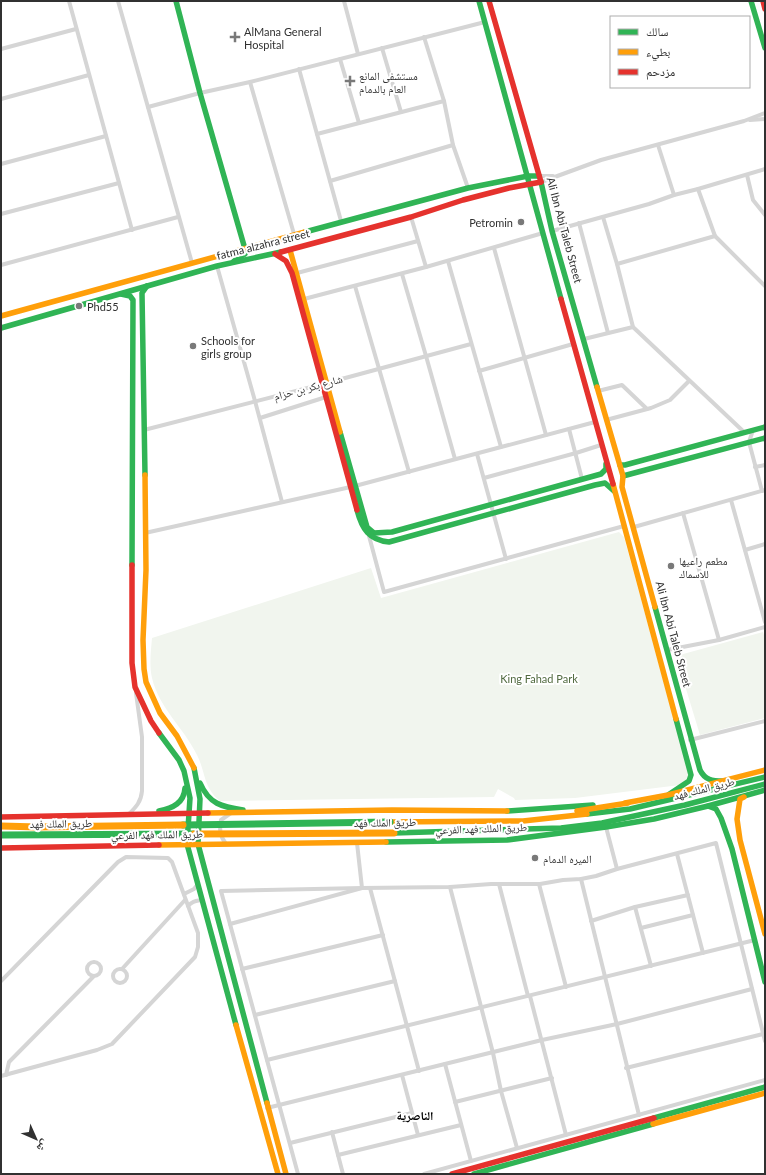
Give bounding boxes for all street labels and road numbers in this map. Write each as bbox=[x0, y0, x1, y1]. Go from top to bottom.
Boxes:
street label: Ali Ibn Abi Taleb Street bbox=[545, 176, 585, 284]
street label: fatma alzahra street bbox=[215, 226, 311, 262]
street label: شارع بكر بن حزام bbox=[272, 372, 344, 403]
street label: Ali Ibn Abi Taleb Street bbox=[654, 580, 694, 688]
street label: طريق الملك فهد bbox=[672, 774, 736, 803]
street label: طريق الملك فهد bbox=[354, 815, 416, 830]
street label: طريق الملك فهد bbox=[30, 816, 92, 831]
street label: طريق الملك فهد الفرعي bbox=[435, 820, 527, 839]
street label: طريق الملك فهد الفرعي bbox=[111, 827, 203, 844]

